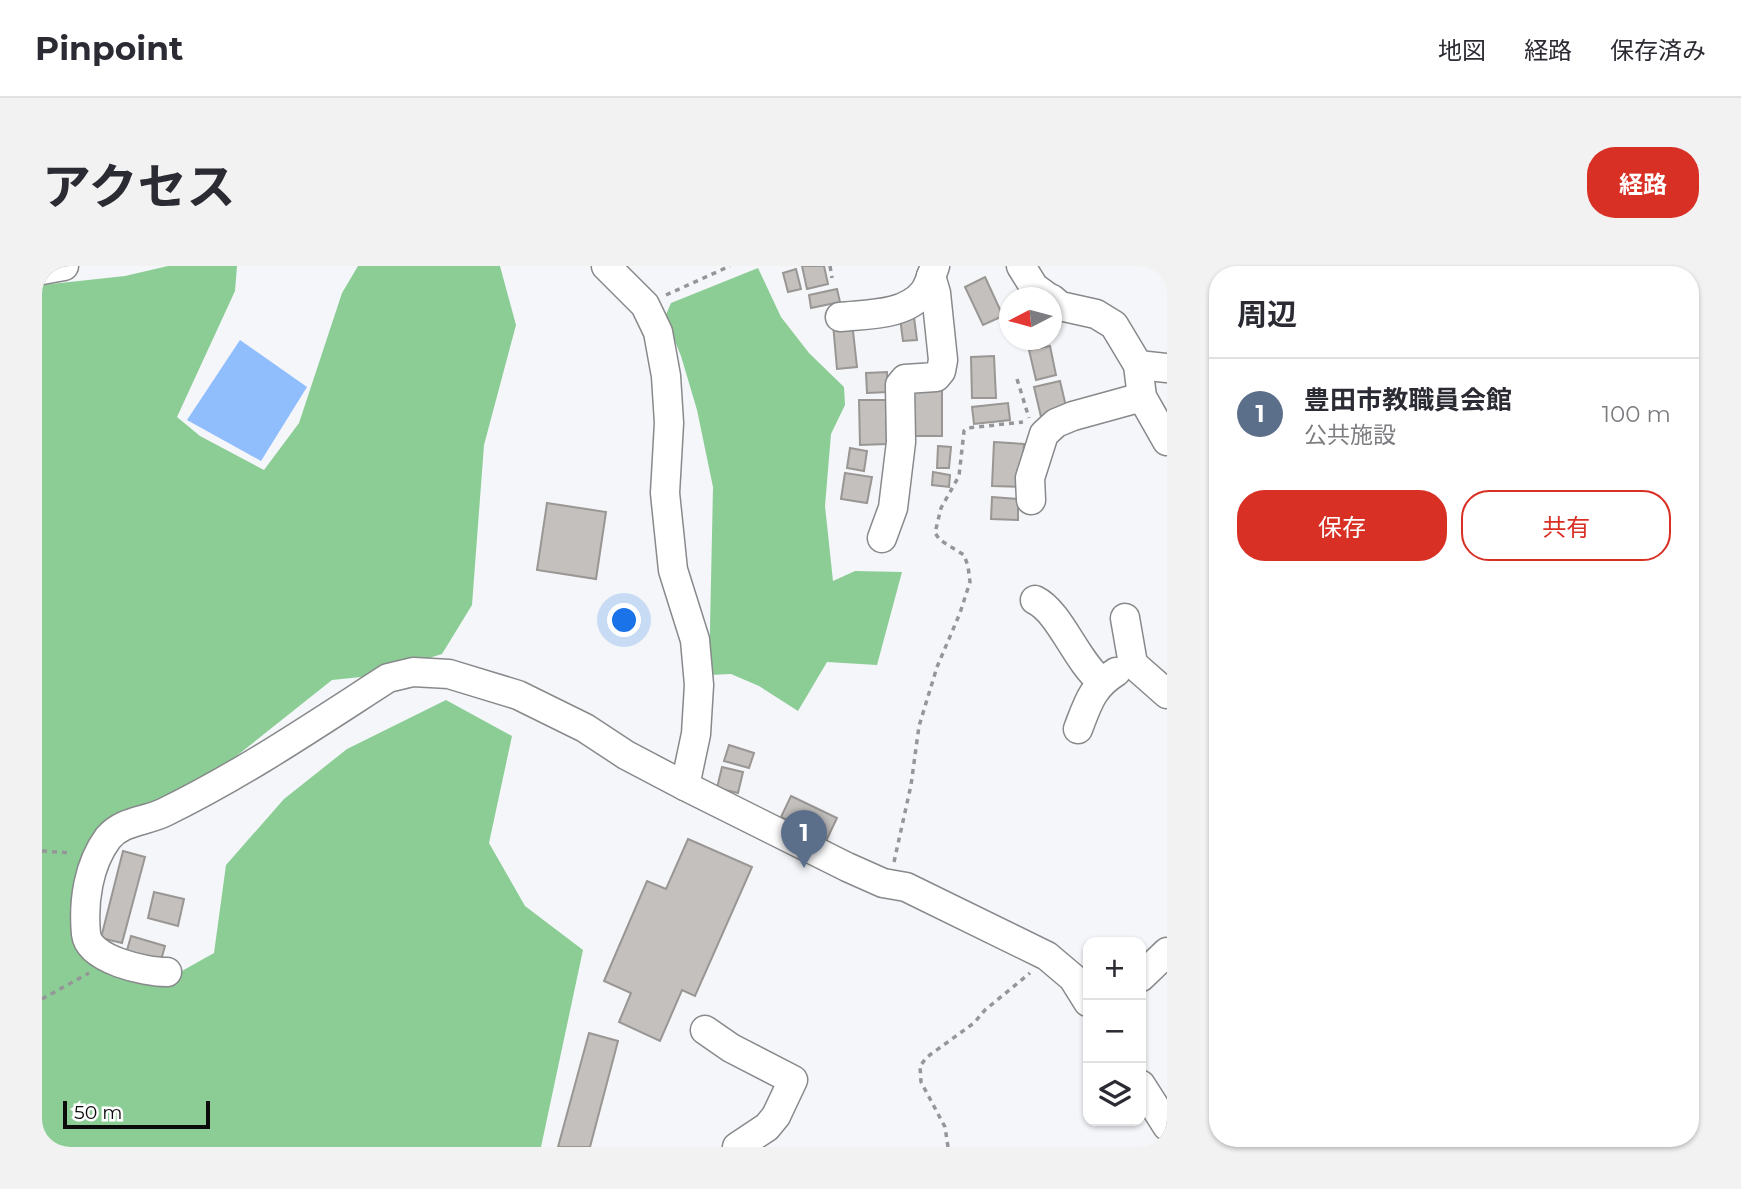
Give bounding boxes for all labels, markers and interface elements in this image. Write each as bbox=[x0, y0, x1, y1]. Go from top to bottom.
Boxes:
text: Pinpoint bbox=[35, 28, 183, 68]
text: 地図 bbox=[1438, 36, 1486, 65]
text: 経路 bbox=[1524, 36, 1572, 65]
text: 保存済み bbox=[1610, 36, 1706, 65]
button: 経路 bbox=[1587, 147, 1699, 218]
text: アクセス bbox=[42, 157, 236, 216]
north arrow bbox=[999, 287, 1062, 350]
text: 周辺 bbox=[1237, 296, 1297, 333]
text: 豊田市教職員会館 bbox=[1304, 384, 1512, 416]
text: 1 bbox=[1255, 400, 1265, 428]
text: 100 m bbox=[1602, 400, 1671, 428]
text: 公共施設 bbox=[1304, 421, 1396, 449]
button: 保存 bbox=[1237, 490, 1447, 561]
button: 共有 bbox=[1461, 490, 1671, 561]
your location bbox=[607, 603, 641, 637]
pin: 1 bbox=[781, 810, 827, 868]
map controls bbox=[1083, 937, 1146, 1126]
button: + bbox=[1083, 937, 1146, 1000]
button: − bbox=[1083, 1000, 1146, 1063]
button: layers bbox=[1083, 1063, 1146, 1126]
scale bar bbox=[63, 1098, 210, 1130]
text: 50 m bbox=[74, 1101, 122, 1124]

